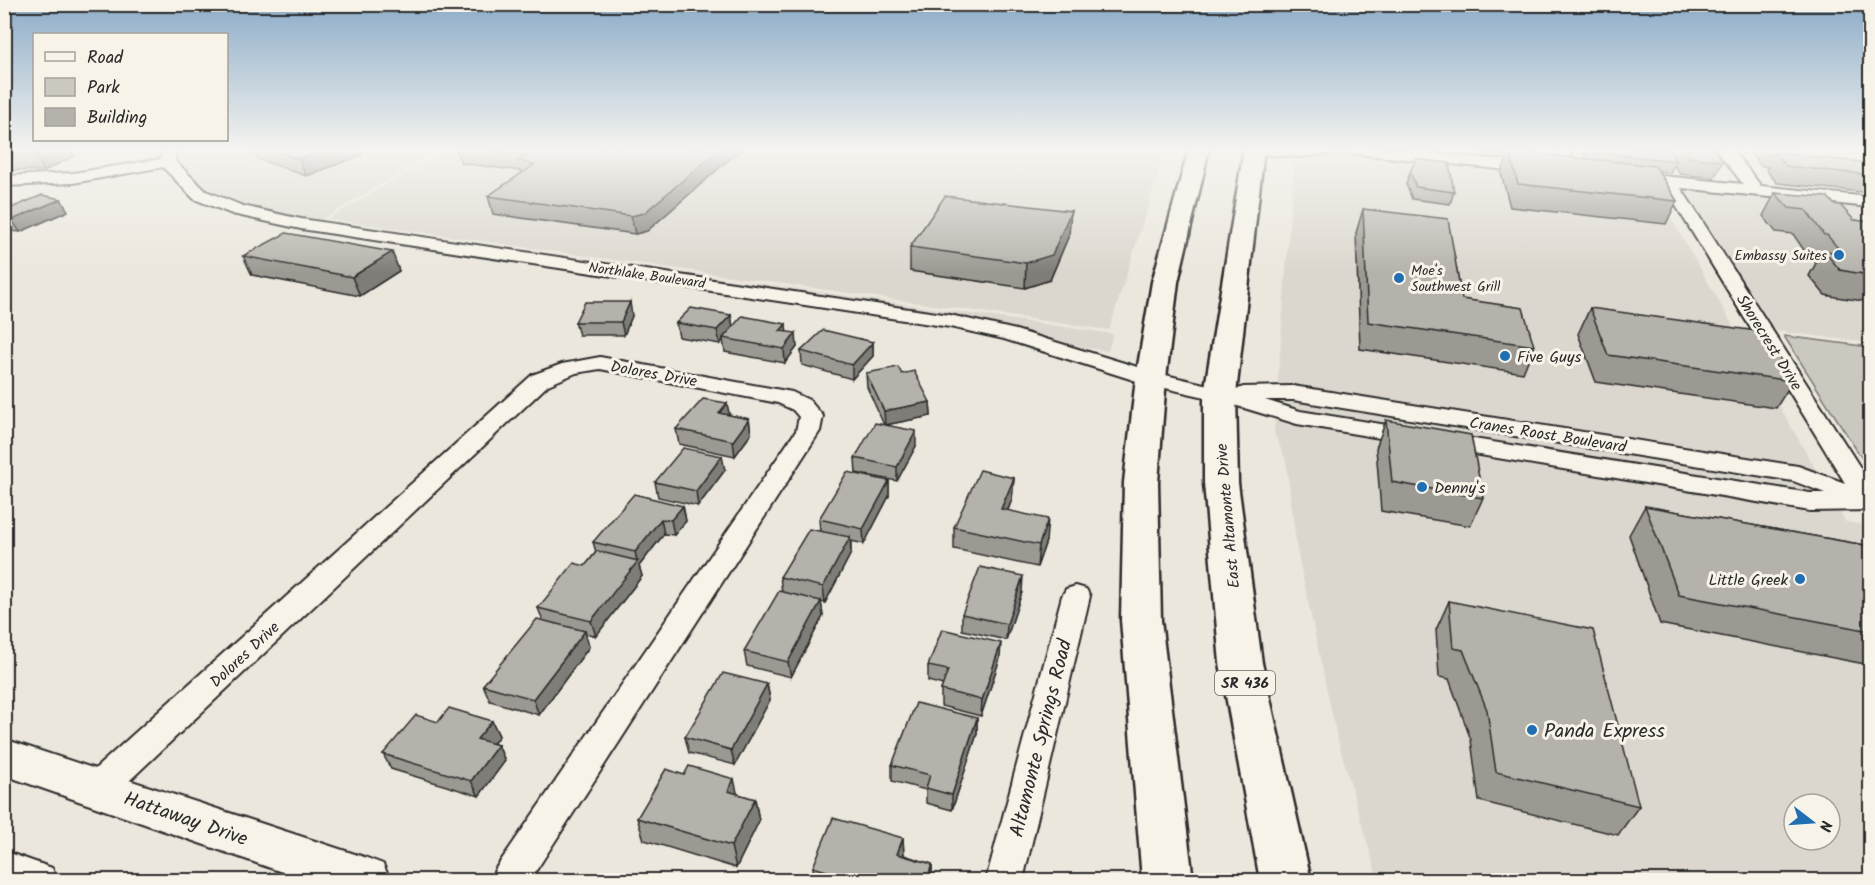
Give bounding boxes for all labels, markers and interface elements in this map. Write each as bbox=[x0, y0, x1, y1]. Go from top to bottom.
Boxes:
legend bbox=[33, 33, 228, 141]
text: Road bbox=[87, 44, 124, 73]
text: Park bbox=[87, 74, 120, 103]
text: Building bbox=[87, 104, 147, 133]
place label: Embassy Suites bbox=[1734, 245, 1827, 267]
marker: Embassy Suites bbox=[1832, 248, 1846, 262]
street label: Northlake Boulevard bbox=[587, 257, 708, 295]
place label: Moe's Southwest Grill bbox=[1411, 260, 1501, 298]
marker: Moe's Southwest Grill bbox=[1392, 271, 1406, 285]
street label: Shorecrest Drive bbox=[1729, 290, 1808, 396]
place label: Five Guys bbox=[1517, 345, 1582, 370]
marker: Five Guys bbox=[1498, 349, 1512, 363]
street label: Dolores Drive bbox=[608, 355, 699, 394]
street label: Cranes Roost Boulevard bbox=[1468, 411, 1629, 460]
street label: East Altamonte Drive bbox=[1210, 442, 1247, 589]
place label: Denny's bbox=[1434, 476, 1485, 501]
marker: Denny's bbox=[1415, 480, 1429, 494]
place label: Little Greek bbox=[1709, 568, 1788, 593]
marker: Little Greek bbox=[1793, 572, 1807, 586]
street label: Dolores Drive bbox=[204, 616, 286, 694]
street label: Altamonte Springs Road bbox=[1002, 635, 1082, 841]
road number: SR 436 bbox=[1215, 671, 1275, 695]
place label: Panda Express bbox=[1544, 716, 1665, 748]
marker: Panda Express bbox=[1525, 723, 1539, 737]
street label: Hattaway Drive bbox=[119, 784, 252, 856]
north arrow bbox=[1782, 792, 1842, 852]
text: N bbox=[1811, 817, 1838, 834]

